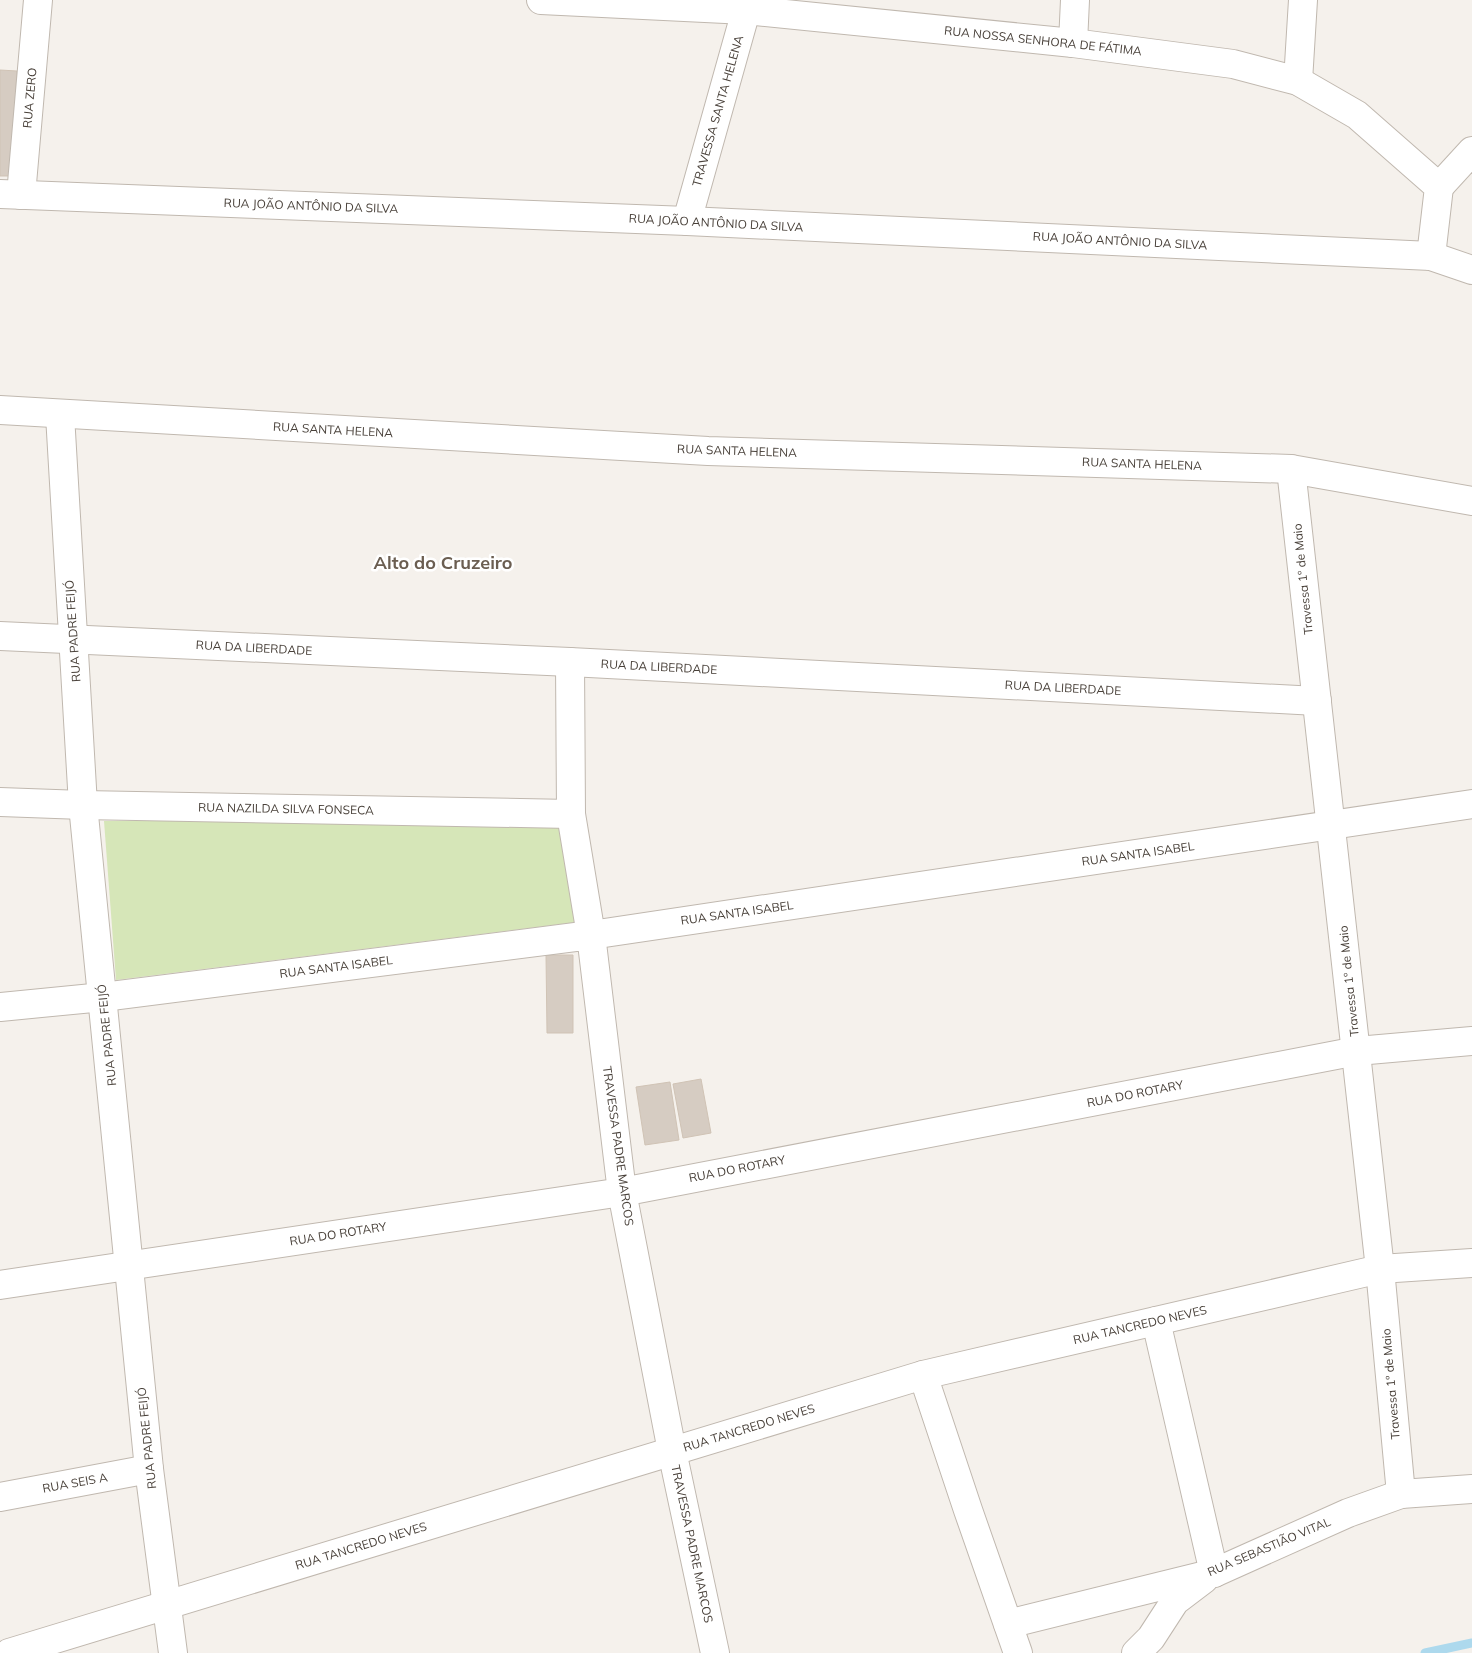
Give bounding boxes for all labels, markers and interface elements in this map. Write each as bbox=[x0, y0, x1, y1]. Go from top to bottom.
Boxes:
street label: RUA NOSSA SENHORA DE FÁTIMA bbox=[943, 23, 1143, 58]
street label: TRAVESSA SANTA HELENA bbox=[689, 33, 746, 188]
street label: RUA ZERO bbox=[19, 67, 40, 129]
street label: RUA JOÃO ANTÔNIO DA SILVA bbox=[224, 195, 399, 216]
street label: RUA JOÃO ANTÔNIO DA SILVA bbox=[628, 210, 804, 235]
street label: RUA JOÃO ANTÔNIO DA SILVA bbox=[1032, 228, 1208, 253]
street label: RUA SANTA HELENA bbox=[273, 419, 394, 440]
street label: RUA SANTA HELENA bbox=[677, 441, 797, 460]
street label: RUA SANTA HELENA bbox=[1082, 454, 1202, 473]
street label: Travessa 1º de Maio bbox=[1289, 523, 1316, 635]
district label: Alto do Cruzeiro bbox=[374, 551, 512, 574]
street label: RUA PADRE FEIJÓ bbox=[61, 579, 84, 683]
street label: RUA DA LIBERDADE bbox=[195, 637, 313, 658]
street label: RUA DA LIBERDADE bbox=[600, 656, 718, 677]
street label: RUA DA LIBERDADE bbox=[1004, 677, 1122, 698]
street label: RUA NAZILDA SILVA FONSECA bbox=[198, 799, 374, 818]
street label: RUA SANTA ISABEL bbox=[1081, 838, 1196, 869]
street label: RUA SANTA ISABEL bbox=[680, 897, 795, 928]
street label: Travessa 1º de Maio bbox=[1335, 925, 1362, 1037]
street label: RUA SANTA ISABEL bbox=[279, 952, 394, 981]
street label: RUA PADRE FEIJÓ bbox=[94, 983, 119, 1087]
street label: TRAVESSA PADRE MARCOS bbox=[600, 1065, 637, 1227]
street label: RUA DO ROTARY bbox=[1085, 1077, 1185, 1110]
street label: RUA DO ROTARY bbox=[687, 1152, 787, 1185]
street label: RUA DO ROTARY bbox=[288, 1218, 388, 1249]
street label: RUA TANCREDO NEVES bbox=[1072, 1302, 1208, 1347]
street label: Travessa 1º de Maio bbox=[1378, 1328, 1403, 1440]
street label: RUA PADRE FEIJÓ bbox=[134, 1386, 159, 1490]
street label: RUA TANCREDO NEVES bbox=[681, 1400, 816, 1455]
street label: TRAVESSA PADRE MARCOS bbox=[668, 1464, 717, 1624]
street label: RUA SEIS A bbox=[41, 1469, 109, 1496]
street label: RUA SEBASTIÃO VITAL bbox=[1205, 1514, 1333, 1579]
street label: RUA TANCREDO NEVES bbox=[293, 1518, 428, 1573]

